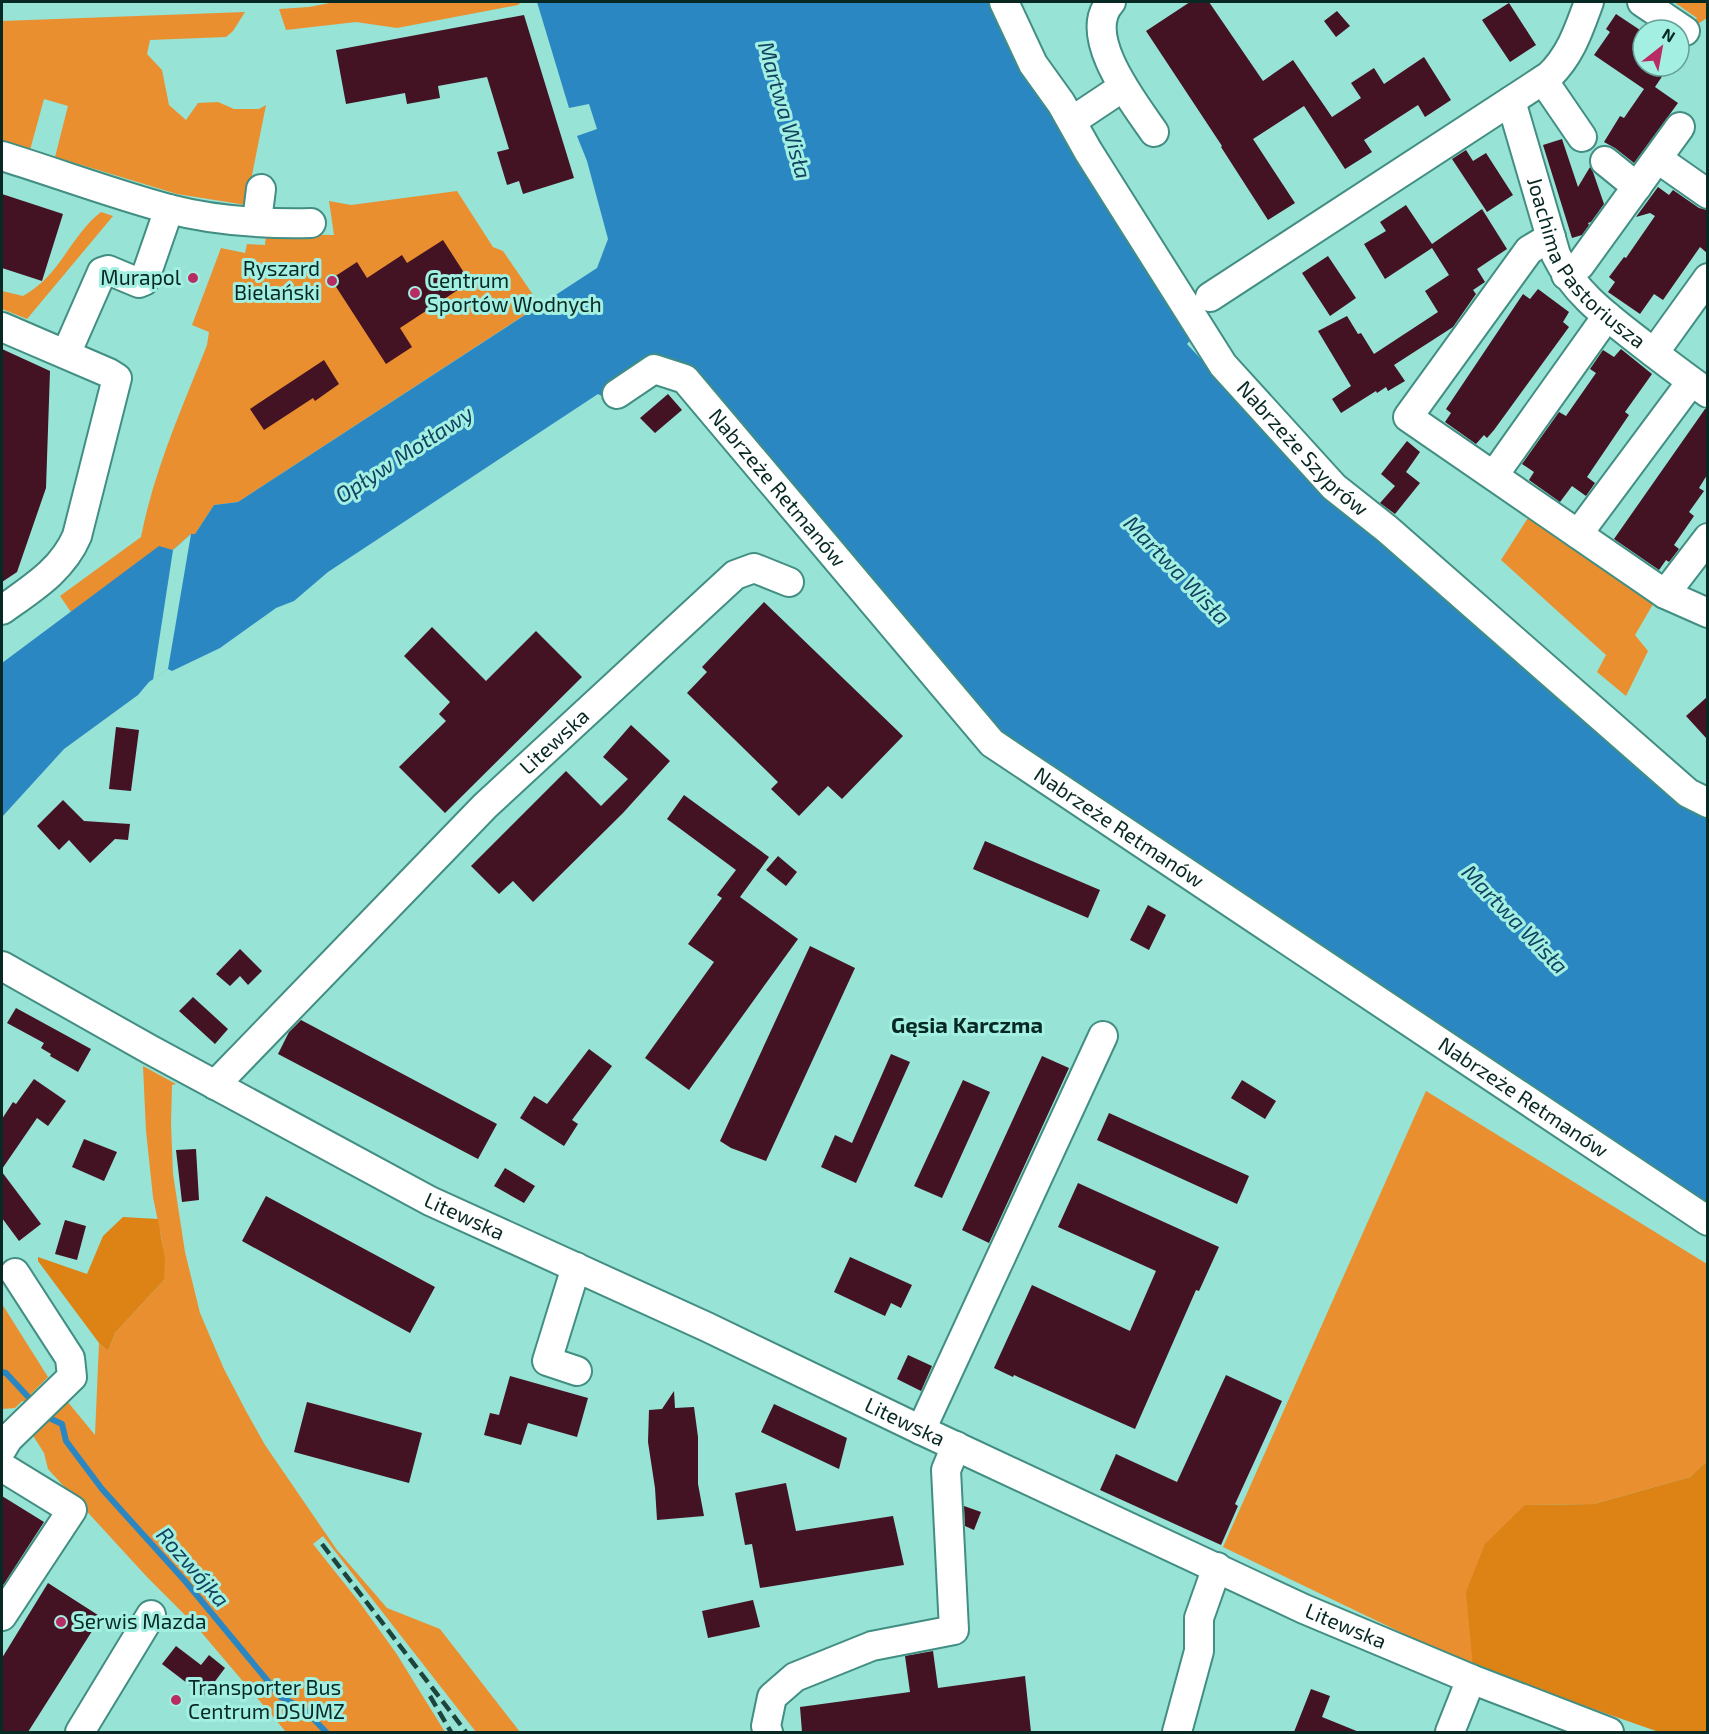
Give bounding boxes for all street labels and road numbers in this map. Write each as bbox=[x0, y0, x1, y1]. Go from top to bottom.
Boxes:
street label: Joachima Pastoriusza bbox=[1523, 174, 1651, 353]
street label: Nabrzeże Szyprów bbox=[1232, 375, 1374, 520]
street label: Nabrzeże Retmanów bbox=[705, 403, 852, 571]
street label: Litewska bbox=[514, 702, 593, 779]
street label: Nabrzeże Retmanów bbox=[1030, 761, 1209, 892]
street label: Nabrzeże Retmanów bbox=[1434, 1031, 1614, 1162]
street label: Litewska bbox=[421, 1186, 509, 1244]
street label: Litewska bbox=[861, 1391, 949, 1450]
street label: Litewska bbox=[1302, 1597, 1390, 1653]

